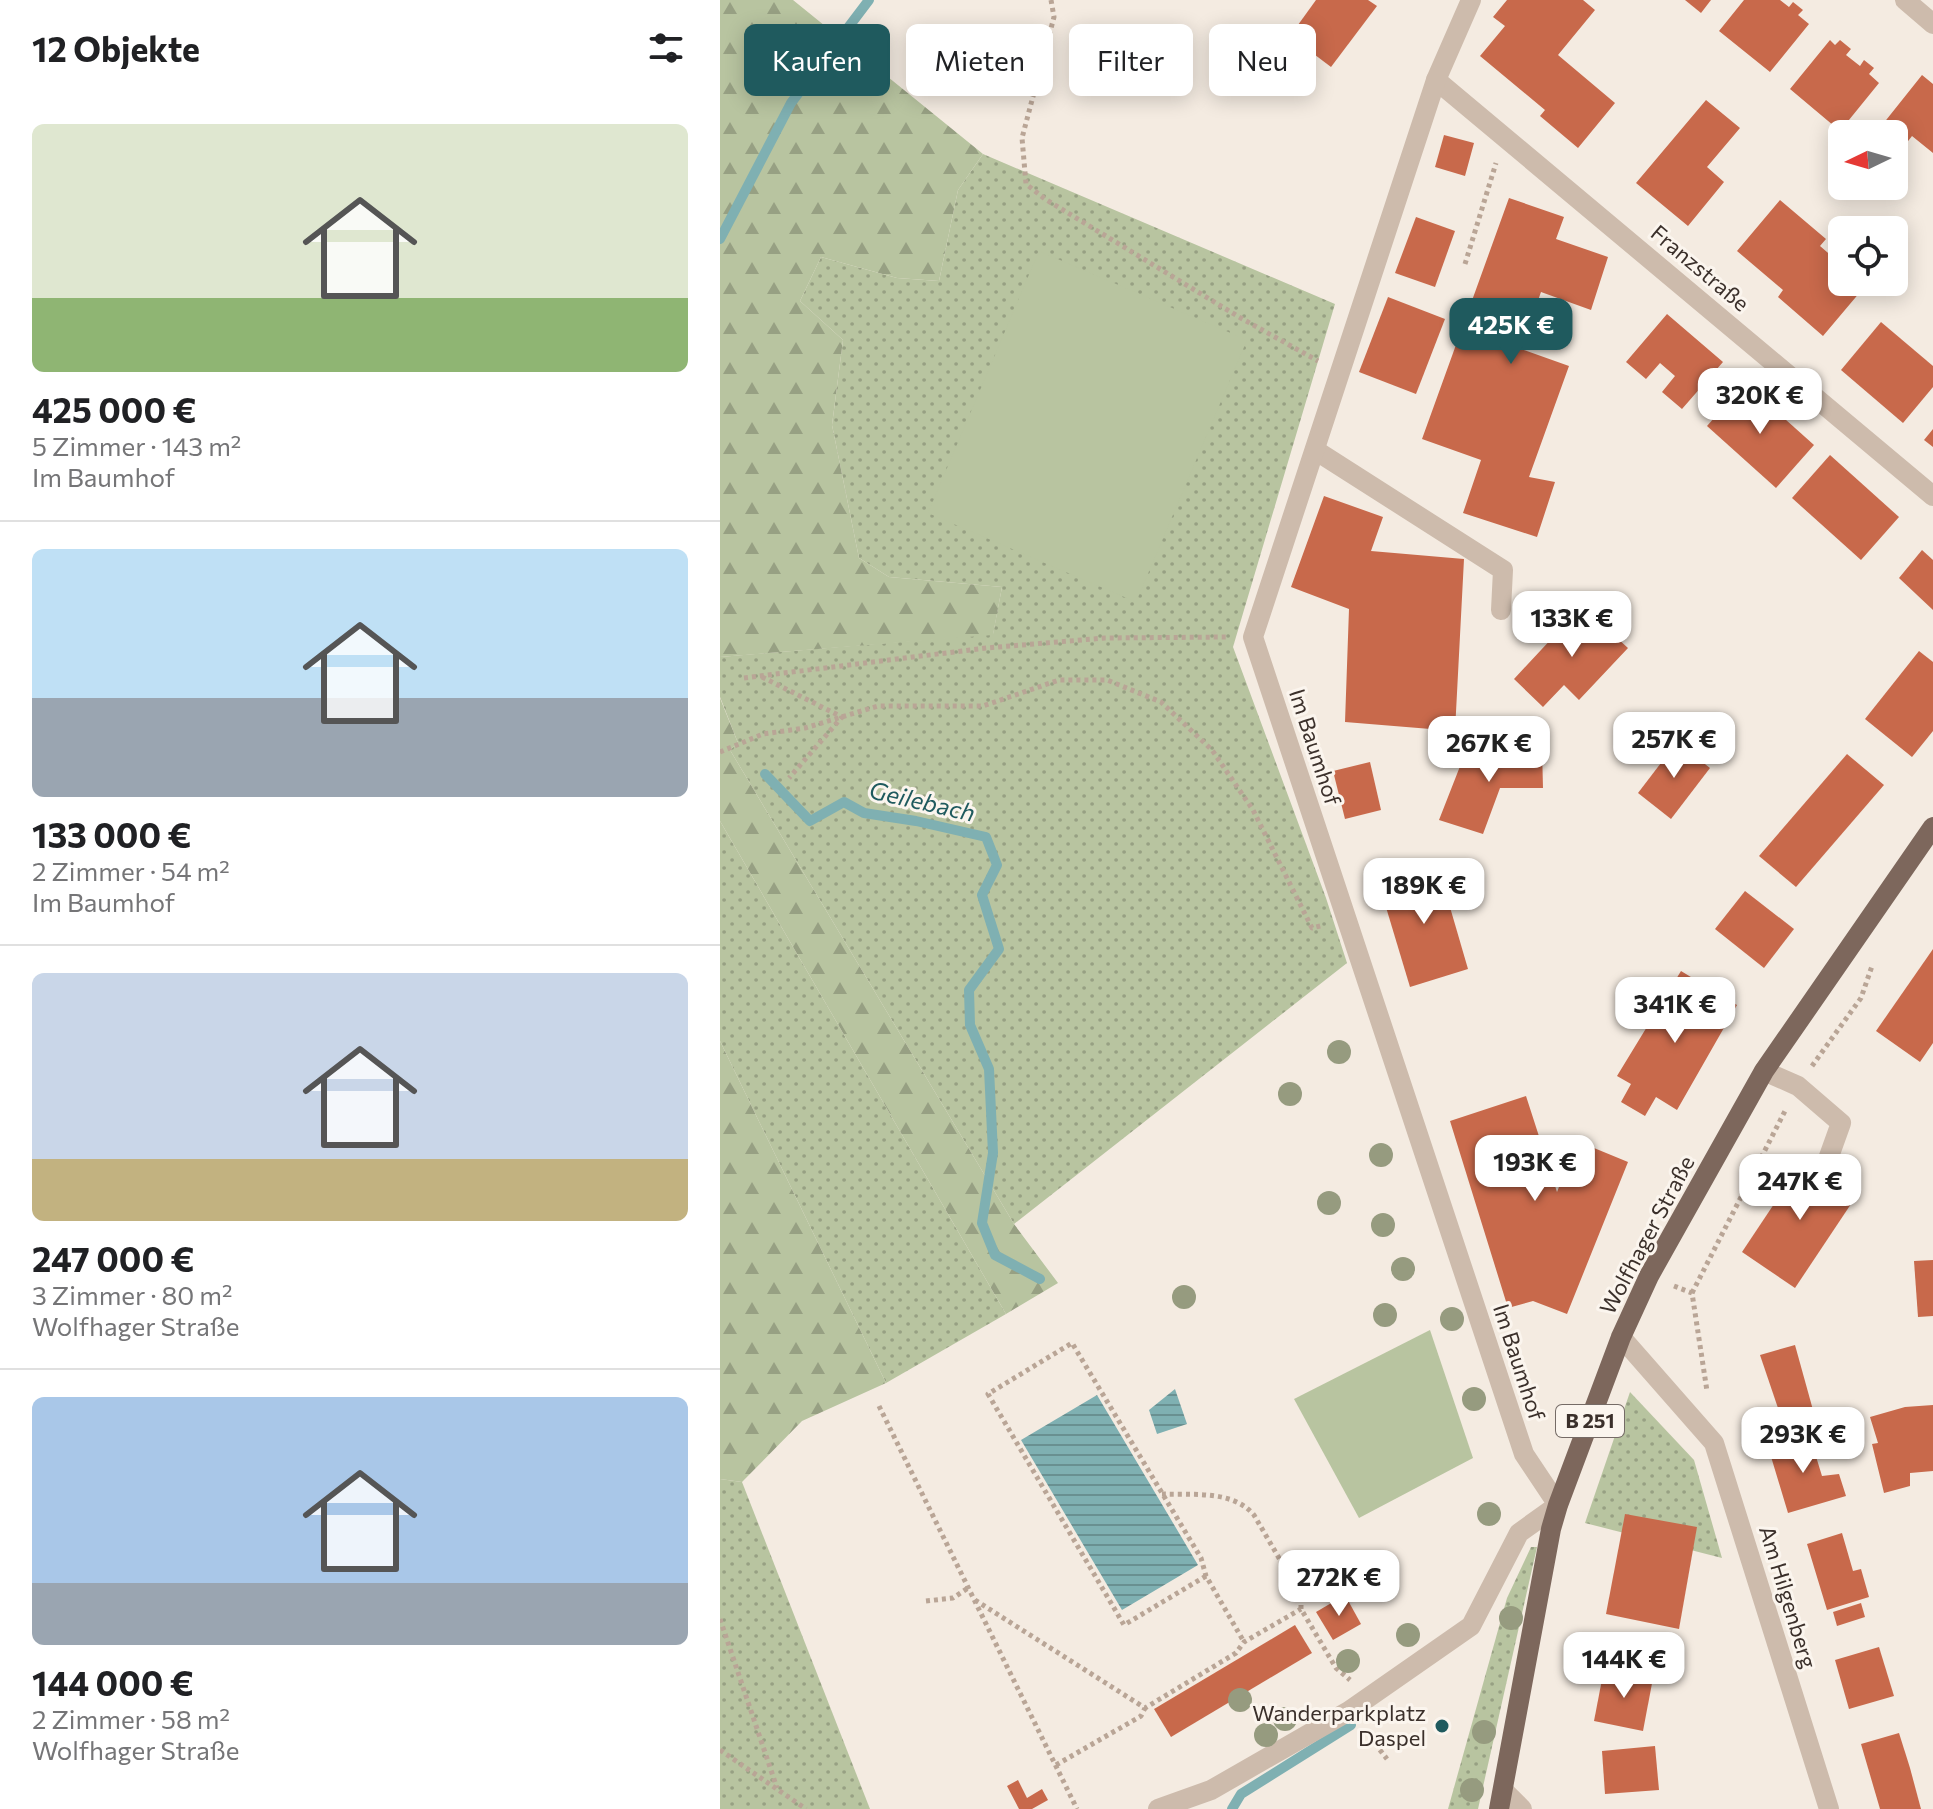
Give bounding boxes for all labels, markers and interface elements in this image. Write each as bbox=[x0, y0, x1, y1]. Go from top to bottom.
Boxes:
chip: Kaufen bbox=[744, 24, 890, 96]
chip: Mieten bbox=[906, 24, 1053, 96]
chip: Filter bbox=[1069, 24, 1193, 96]
chip: Neu bbox=[1209, 24, 1316, 96]
icon: filters bbox=[644, 26, 688, 70]
text: 12 Objekte bbox=[32, 27, 200, 69]
north arrow bbox=[1828, 120, 1908, 200]
map controls bbox=[1828, 120, 1908, 296]
icon: home bbox=[288, 176, 432, 320]
button: locate bbox=[1828, 216, 1908, 296]
street label: Franzstraße bbox=[1646, 219, 1755, 316]
pin: 425K € bbox=[1446, 298, 1576, 366]
text: 425K € bbox=[1467, 308, 1555, 339]
pin: 320K € bbox=[1695, 368, 1825, 436]
text: 320K € bbox=[1716, 378, 1804, 409]
text: 425 000 € bbox=[32, 388, 196, 430]
text: 5 Zimmer · 143 m² bbox=[32, 430, 241, 461]
text: Im Baumhof bbox=[32, 461, 175, 492]
pin: 133K € bbox=[1507, 591, 1637, 659]
icon: home bbox=[288, 601, 432, 745]
text: 133K € bbox=[1530, 601, 1614, 632]
street label: Im Baumhof bbox=[1284, 685, 1347, 809]
pin: 257K € bbox=[1609, 712, 1739, 780]
pin: 267K € bbox=[1424, 716, 1554, 784]
text: 257K € bbox=[1631, 722, 1717, 753]
text: 267K € bbox=[1446, 726, 1532, 757]
water label: Geilebach bbox=[867, 774, 978, 827]
text: 133 000 € bbox=[32, 813, 192, 855]
text: 2 Zimmer · 54 m² bbox=[32, 855, 230, 886]
pin: 189K € bbox=[1359, 858, 1489, 926]
text: 189K € bbox=[1381, 868, 1467, 899]
text: Im Baumhof bbox=[32, 886, 175, 917]
pin: 341K € bbox=[1610, 977, 1740, 1045]
text: 341K € bbox=[1633, 987, 1717, 1018]
icon: home bbox=[288, 1025, 432, 1169]
pin: 193K € bbox=[1470, 1135, 1600, 1203]
text: 193K € bbox=[1493, 1145, 1577, 1176]
street label: Wolfhager Straße bbox=[1593, 1151, 1700, 1319]
pin: 247K € bbox=[1735, 1154, 1865, 1222]
text: 247K € bbox=[1757, 1164, 1843, 1195]
text: 247 000 € bbox=[32, 1237, 194, 1279]
text: 3 Zimmer · 80 m² bbox=[32, 1279, 232, 1310]
street label: Im Baumhof bbox=[1488, 1300, 1551, 1424]
text: Wolfhager Straße bbox=[32, 1310, 239, 1341]
road number: B 251 bbox=[1556, 1405, 1624, 1437]
pin: 293K € bbox=[1738, 1407, 1868, 1475]
text: 293K € bbox=[1759, 1417, 1847, 1448]
icon: home bbox=[288, 1449, 432, 1593]
street label: Am Hilgenberg bbox=[1754, 1522, 1823, 1671]
pin: 272K € bbox=[1274, 1550, 1404, 1618]
text: 272K € bbox=[1296, 1560, 1382, 1591]
pin: 144K € bbox=[1559, 1632, 1689, 1700]
text: 144K € bbox=[1581, 1642, 1667, 1673]
text: 144 000 € bbox=[32, 1661, 194, 1703]
place label: Wanderparkplatz Daspel bbox=[1252, 1699, 1426, 1751]
text: 2 Zimmer · 58 m² bbox=[32, 1703, 230, 1734]
marker: Wanderparkplatz Daspel bbox=[1433, 1717, 1451, 1735]
text: Wolfhager Straße bbox=[32, 1734, 239, 1765]

